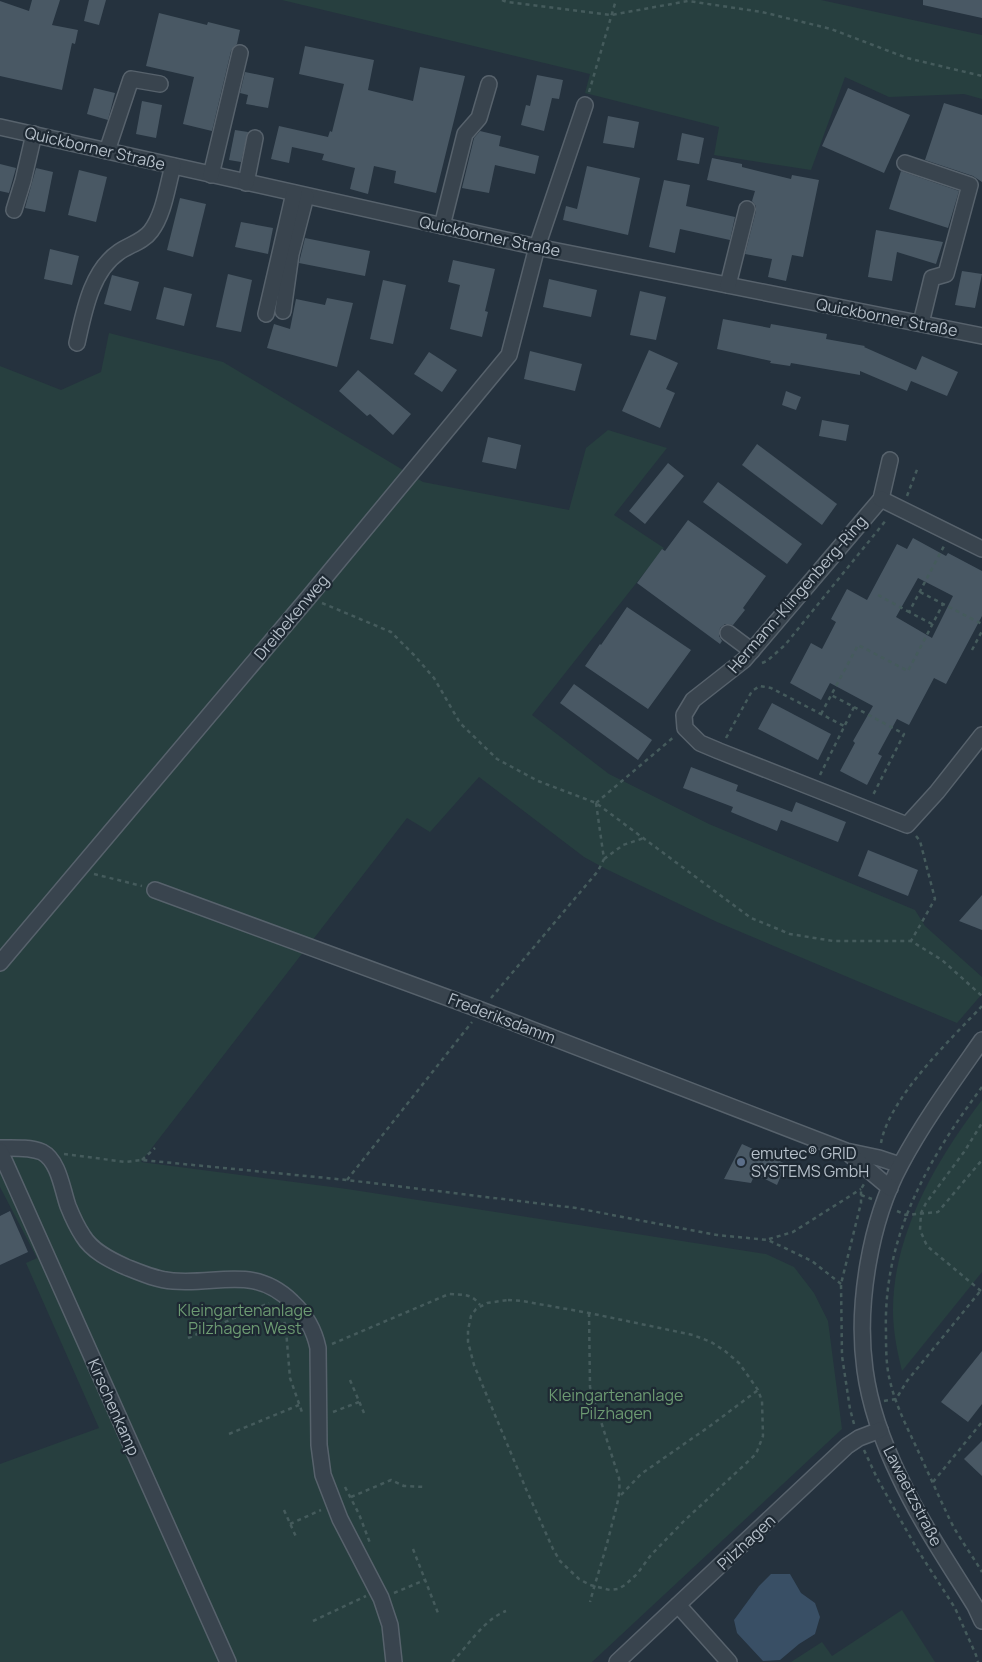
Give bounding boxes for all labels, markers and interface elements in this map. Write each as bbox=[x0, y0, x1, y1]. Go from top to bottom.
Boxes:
street label: Quickborner Straße bbox=[23, 121, 167, 175]
street label: Quickborner Straße bbox=[417, 210, 563, 262]
street label: Quickborner Straße bbox=[814, 292, 960, 342]
street label: Hermann-Klingenberg-Ring bbox=[722, 511, 872, 677]
street label: Dreibekenweg bbox=[249, 570, 333, 664]
street label: Frederiksdamm bbox=[445, 987, 559, 1049]
place label: emutec® GRID SYSTEMS GmbH bbox=[751, 1142, 869, 1182]
marker: emutec® GRID SYSTEMS GmbH bbox=[735, 1156, 747, 1168]
park label: Kleingartenanlage Pilzhagen West bbox=[178, 1299, 312, 1339]
street label: Kirschenkamp bbox=[83, 1355, 145, 1459]
park label: Kleingartenanlage Pilzhagen bbox=[549, 1384, 683, 1424]
street label: Lawaetzstraße bbox=[878, 1442, 948, 1550]
street label: Pilzhagen bbox=[712, 1509, 780, 1575]

